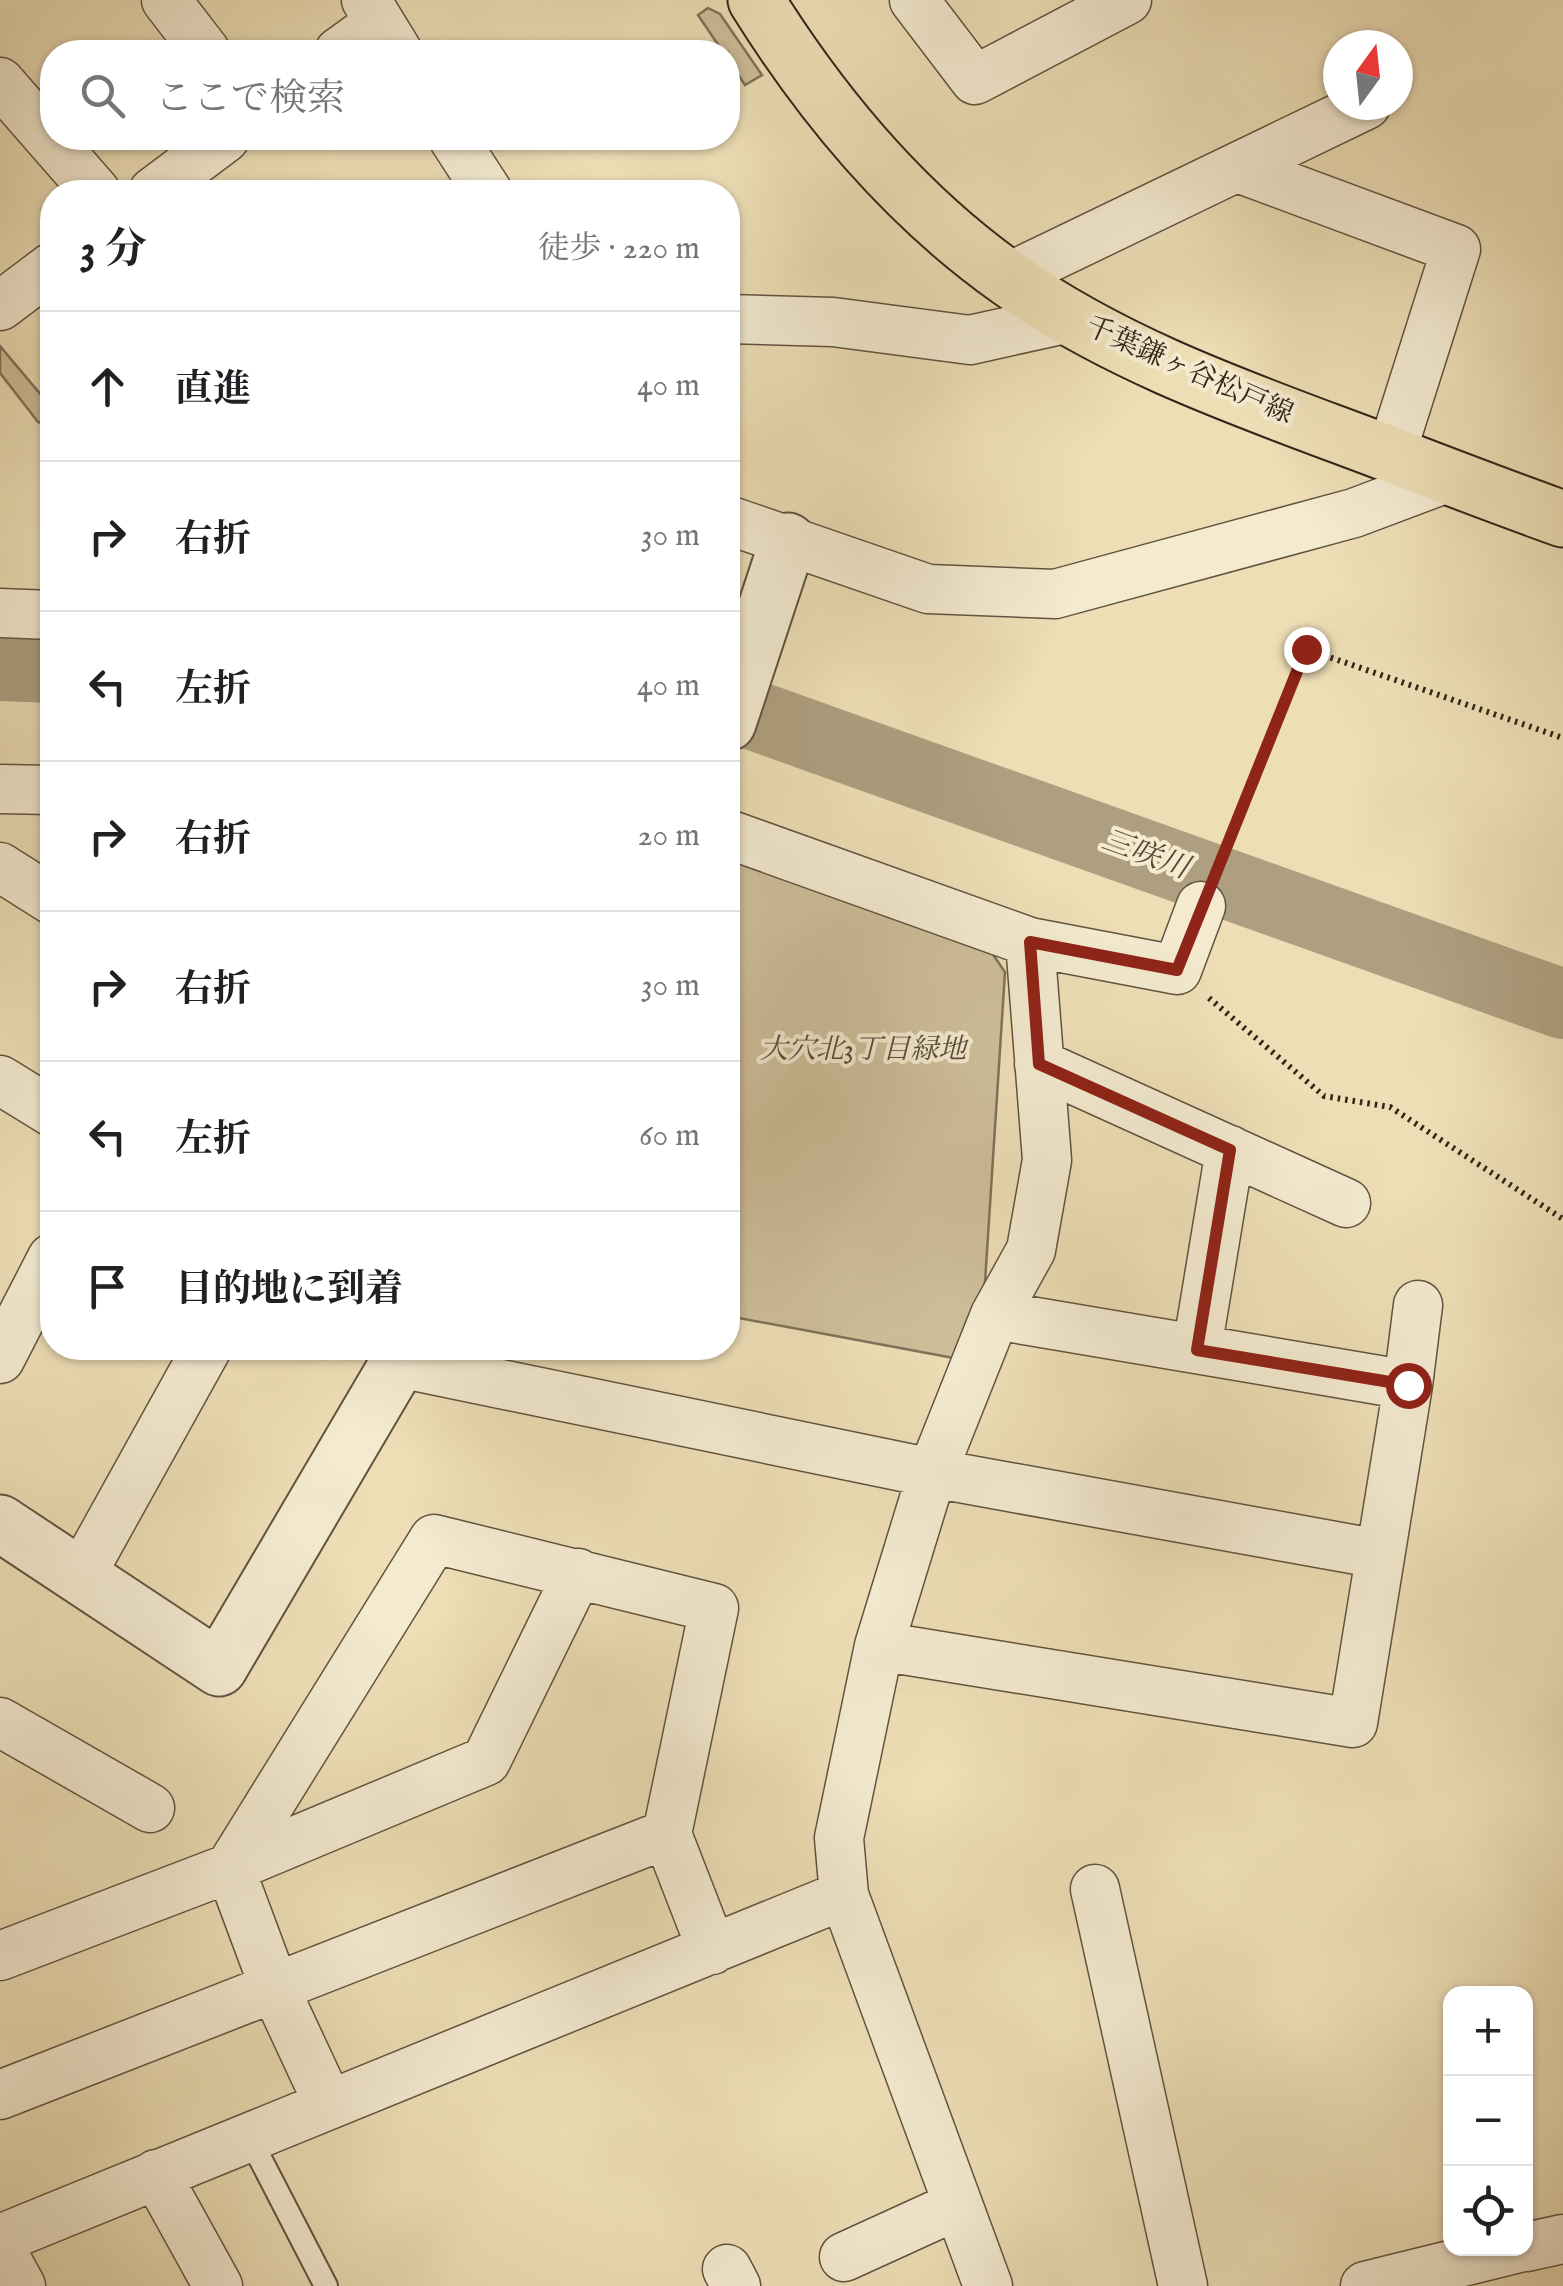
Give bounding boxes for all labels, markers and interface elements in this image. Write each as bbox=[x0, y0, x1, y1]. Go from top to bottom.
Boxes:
north arrow bbox=[1323, 30, 1413, 120]
search box bbox=[40, 40, 740, 150]
icon: search bbox=[75, 68, 130, 123]
text: ここで検索 bbox=[155, 76, 345, 124]
text: 3 分 bbox=[80, 224, 147, 277]
text: 徒歩 · 220 m bbox=[538, 229, 700, 270]
street label: 千葉鎌ヶ谷松戸線 bbox=[1080, 309, 1298, 433]
icon: ahead bbox=[80, 359, 135, 414]
text: 40 m bbox=[637, 366, 700, 407]
text: 直進 bbox=[175, 367, 251, 415]
icon: right bbox=[80, 509, 135, 564]
text: 30 m bbox=[641, 516, 700, 557]
text: 右折 bbox=[175, 517, 251, 565]
route end bbox=[1284, 627, 1330, 673]
icon: left bbox=[80, 659, 135, 714]
text: 40 m bbox=[637, 666, 700, 707]
text: 左折 bbox=[175, 667, 251, 715]
icon: right bbox=[80, 809, 135, 864]
text: 20 m bbox=[638, 816, 700, 857]
text: 右折 bbox=[175, 817, 251, 865]
water label: 三咲川 bbox=[1096, 822, 1197, 889]
icon: right bbox=[80, 959, 135, 1014]
text: 30 m bbox=[641, 966, 700, 1007]
text: 右折 bbox=[175, 967, 251, 1015]
park label: 大穴北3丁目緑地 bbox=[760, 1033, 969, 1068]
icon: left bbox=[80, 1109, 135, 1164]
text: 60 m bbox=[639, 1116, 700, 1157]
text: 左折 bbox=[175, 1117, 251, 1165]
icon: arrive bbox=[80, 1259, 135, 1314]
text: 目的地に到着 bbox=[175, 1267, 403, 1315]
route start bbox=[1386, 1363, 1432, 1409]
map controls bbox=[1443, 1986, 1533, 2256]
button: + bbox=[1443, 1986, 1533, 2076]
button: − bbox=[1443, 2076, 1533, 2166]
button: locate bbox=[1443, 2166, 1533, 2256]

